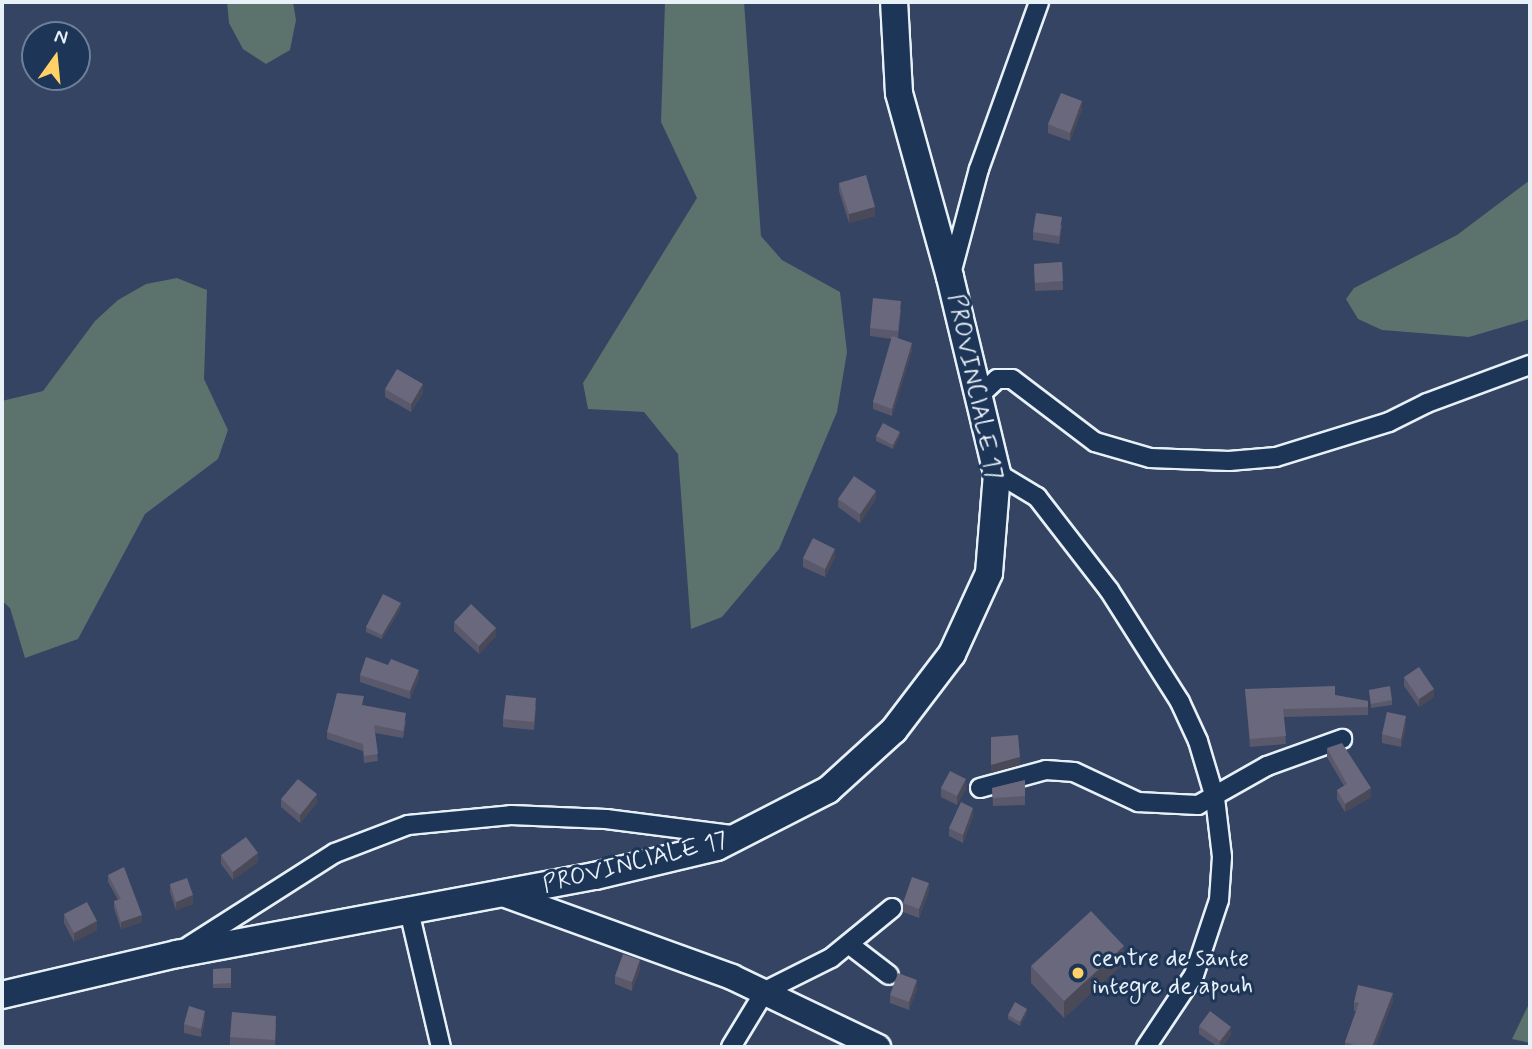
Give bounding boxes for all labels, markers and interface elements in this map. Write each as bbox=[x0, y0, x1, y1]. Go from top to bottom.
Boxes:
north arrow bbox=[21, 21, 91, 91]
text: N bbox=[52, 23, 70, 51]
street label: PROVINCIALE 17 bbox=[940, 291, 1008, 483]
street label: PROVINCIALE 17 bbox=[540, 826, 730, 900]
place label: centre de sante integre de apouh bbox=[1092, 945, 1255, 1001]
marker: centre de sante integre de apouh bbox=[1070, 965, 1086, 981]

